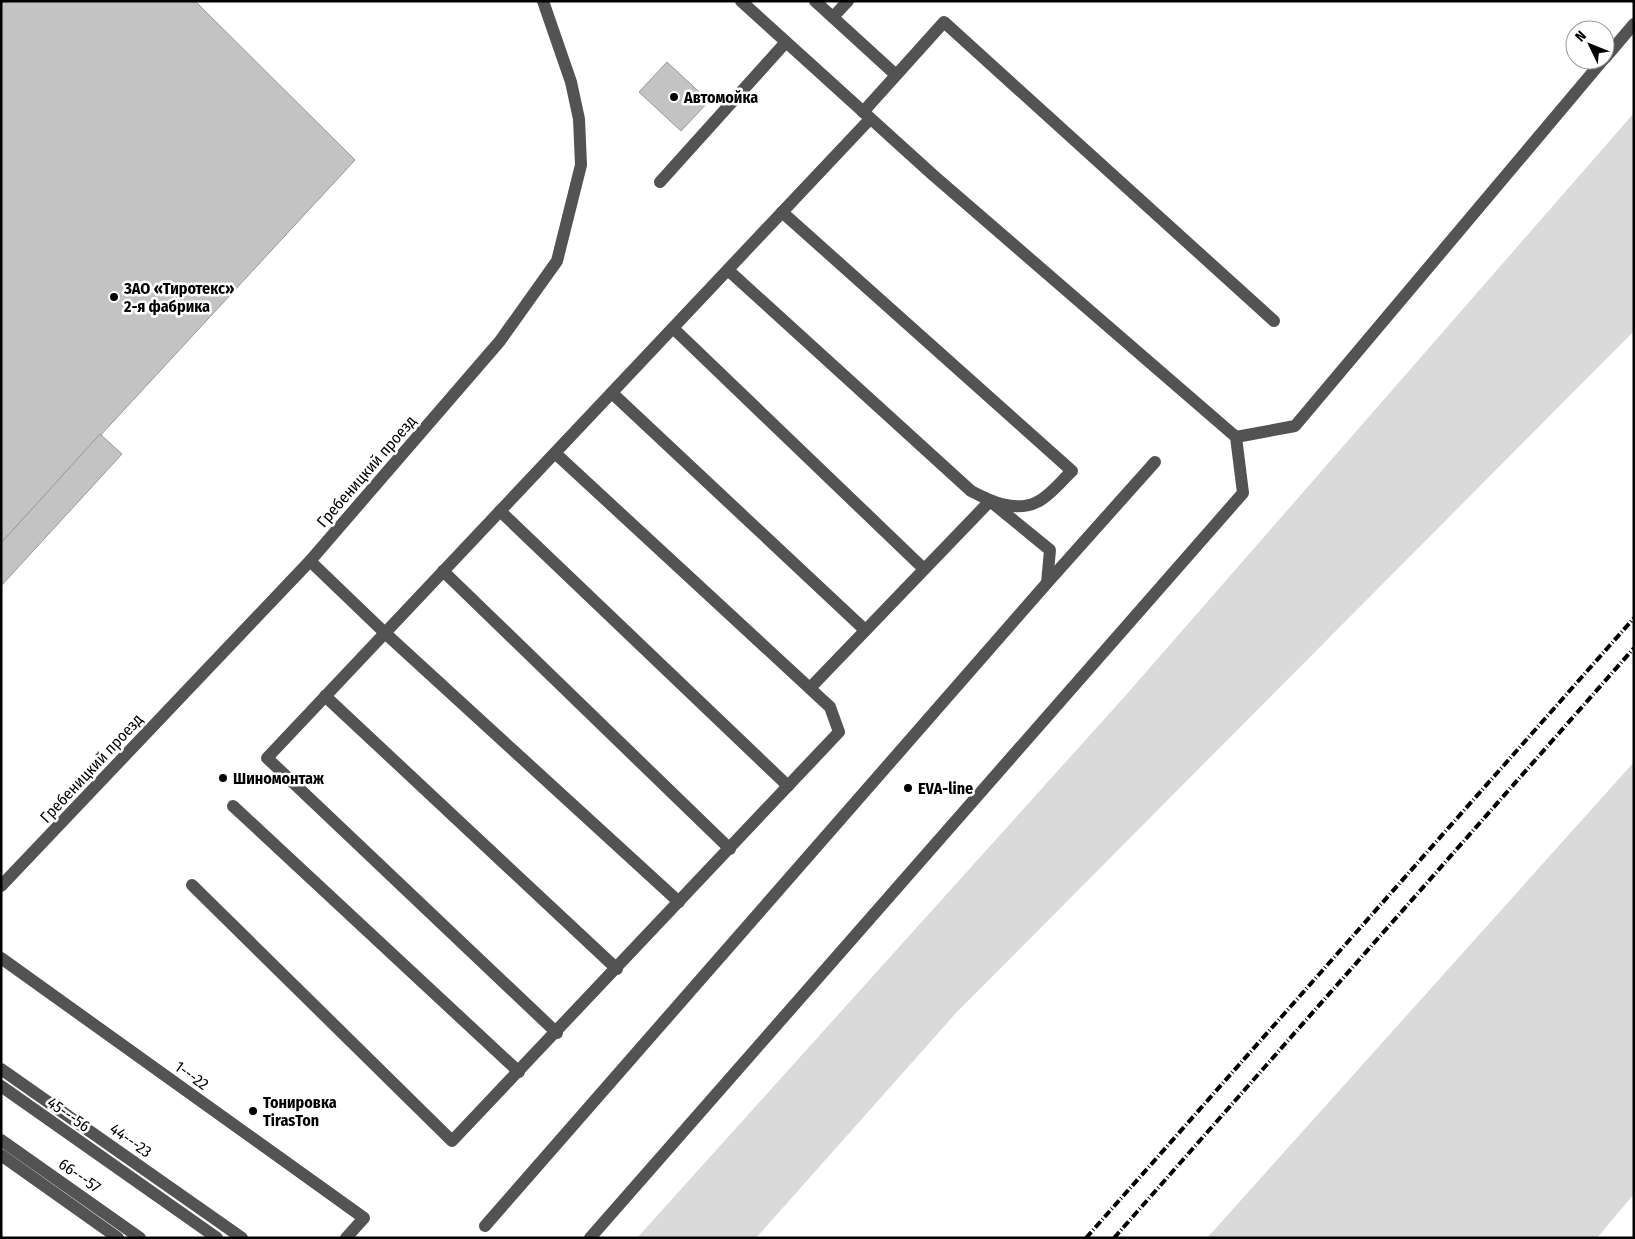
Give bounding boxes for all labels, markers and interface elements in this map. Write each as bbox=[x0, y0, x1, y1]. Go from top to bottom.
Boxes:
north arrow bbox=[1565, 20, 1615, 70]
text: N bbox=[1572, 28, 1590, 45]
place label: Автомойка bbox=[683, 88, 758, 107]
marker: Автомойка bbox=[668, 91, 680, 103]
place label: ЗАО «Тиротекс» 2-я фабрика bbox=[123, 279, 234, 316]
marker: ЗАО «Тиротекс» 2-я фабрика bbox=[108, 291, 120, 303]
street label: Гребеницкий проезд bbox=[313, 412, 420, 531]
street label: Гребеницкий проезд bbox=[36, 710, 147, 827]
place label: Шиномонтаж bbox=[233, 769, 324, 788]
marker: Шиномонтаж bbox=[217, 772, 229, 784]
place label: EVA-line bbox=[918, 779, 973, 798]
marker: EVA-line bbox=[902, 782, 914, 794]
street label: 1---22 bbox=[171, 1057, 212, 1094]
street label: 45---56 bbox=[44, 1093, 94, 1136]
place label: Тонировка TirasTon bbox=[263, 1093, 337, 1130]
marker: Тонировка TirasTon bbox=[247, 1105, 259, 1117]
street label: 44---23 bbox=[106, 1119, 155, 1162]
street label: 66---57 bbox=[55, 1154, 105, 1197]

